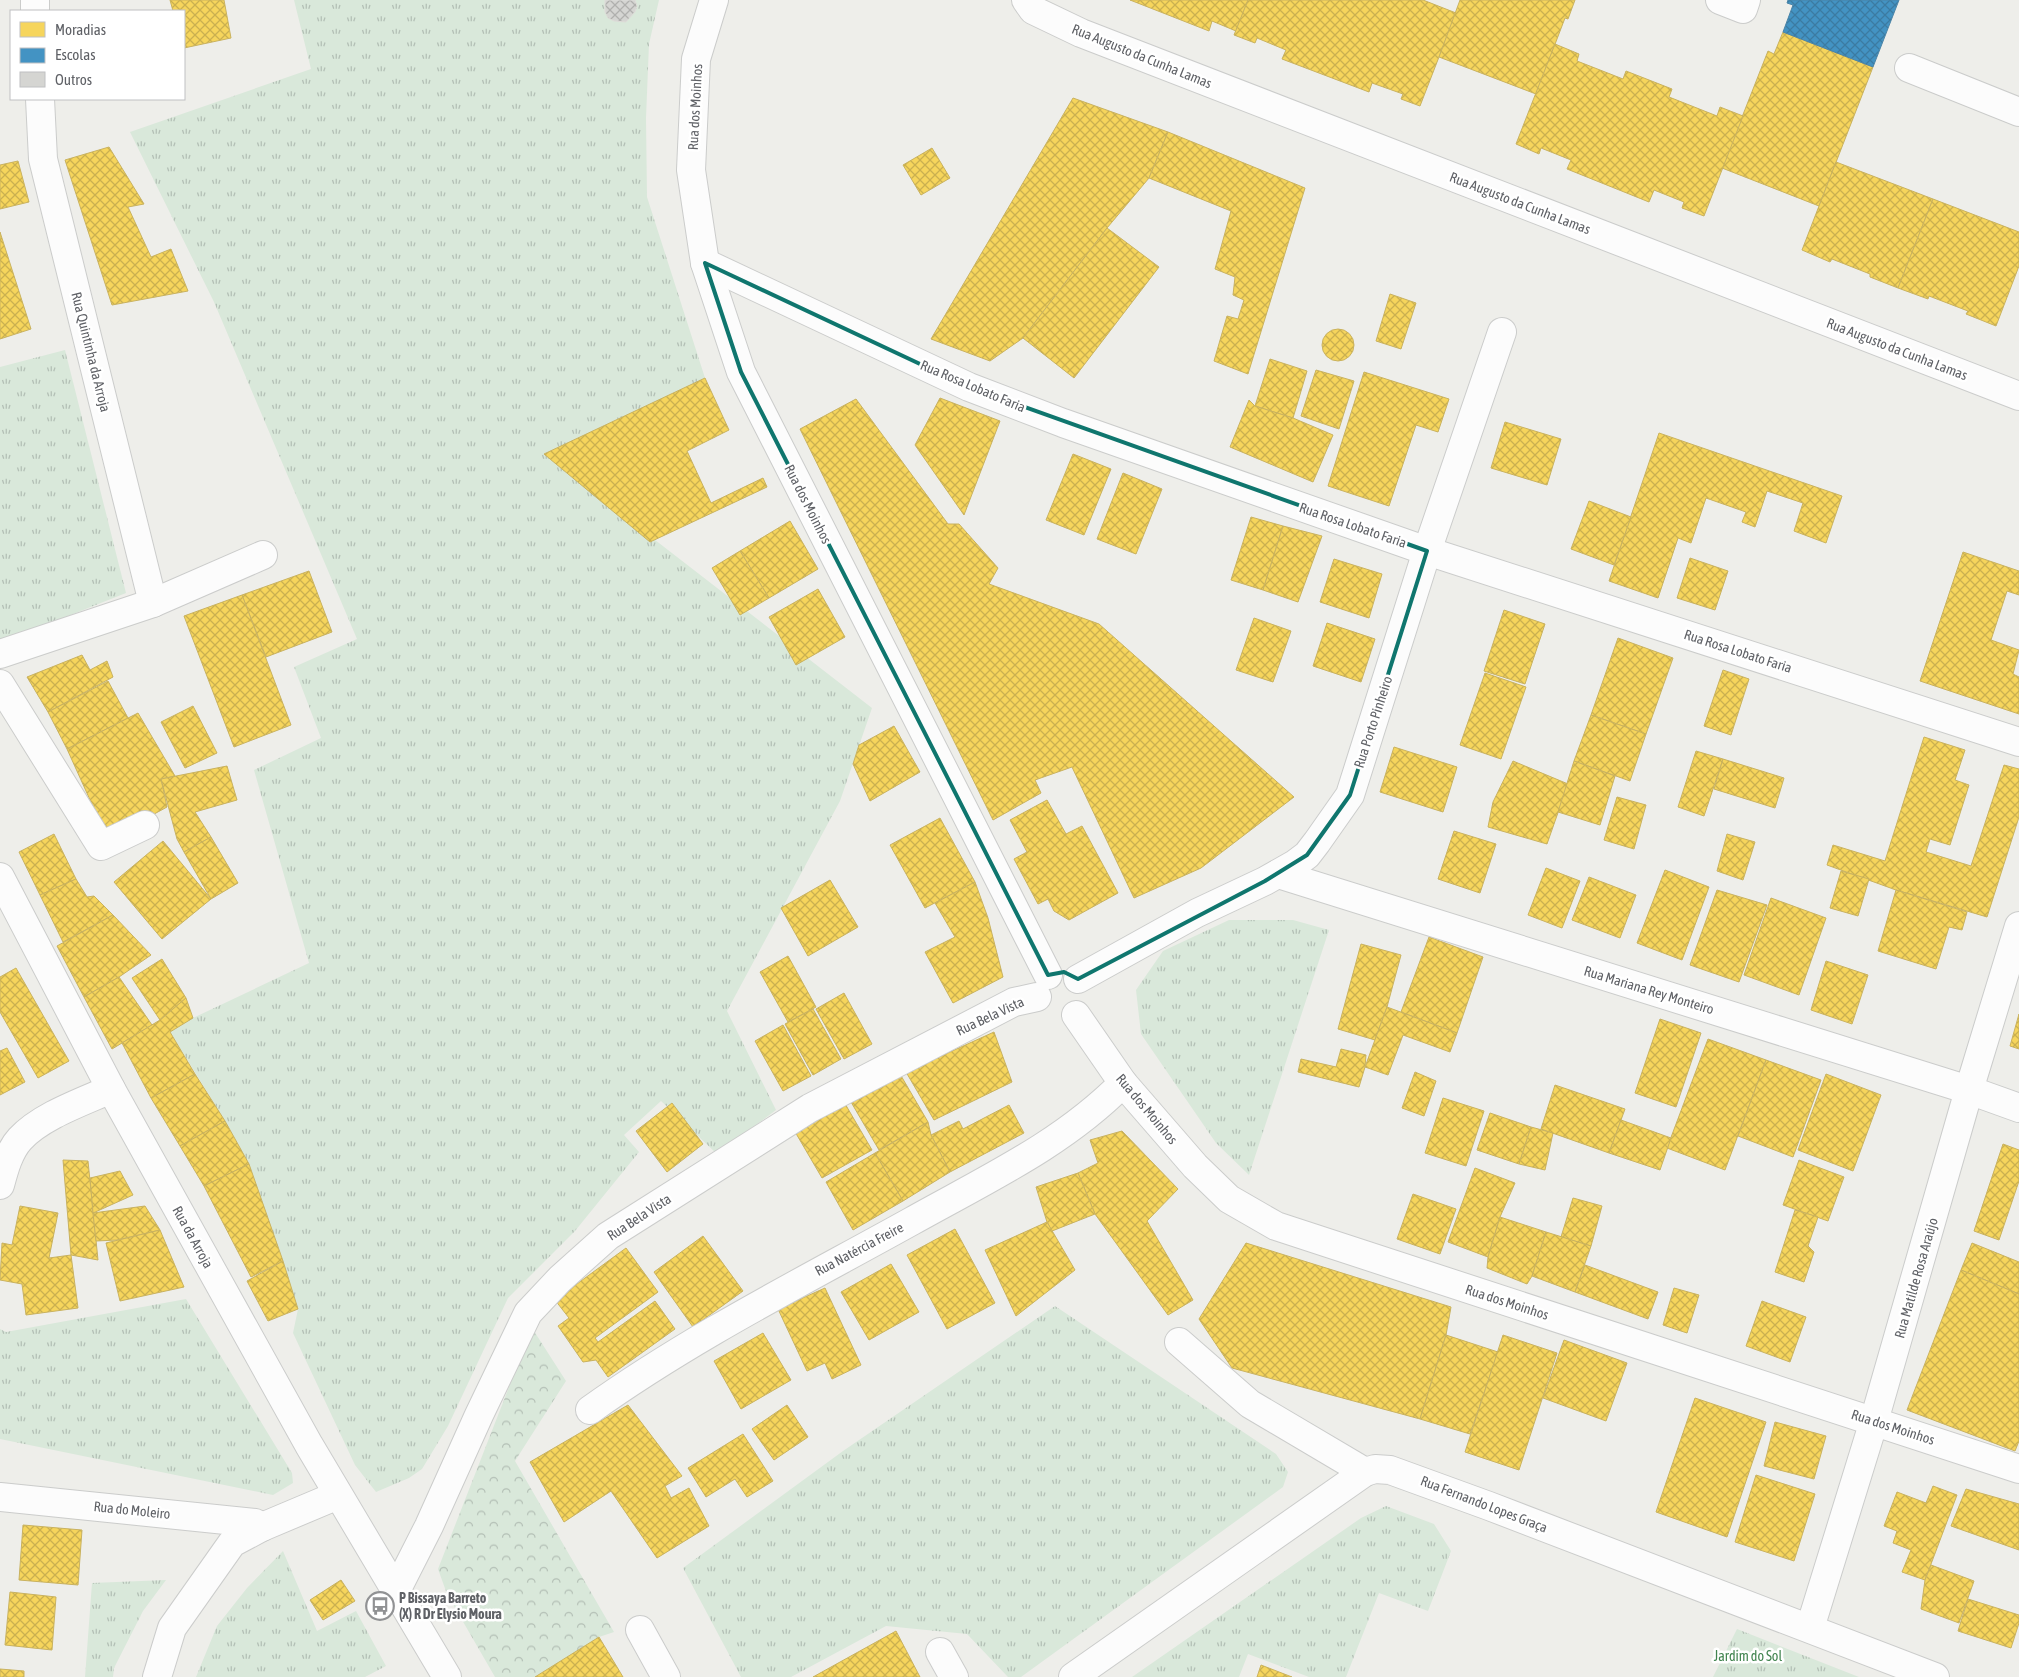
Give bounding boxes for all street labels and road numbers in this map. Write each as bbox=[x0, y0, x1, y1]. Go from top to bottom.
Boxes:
street label: Rua Augusto da Cunha Lamas bbox=[1070, 21, 1214, 91]
street label: Rua dos Moinhos bbox=[685, 63, 705, 151]
street label: Rua Augusto da Cunha Lamas bbox=[1447, 169, 1593, 237]
street label: Rua Quintinha da Arroja bbox=[68, 290, 114, 414]
street label: Rua Augusto da Cunha Lamas bbox=[1824, 315, 1970, 383]
street label: Rua Rosa Lobato Faria bbox=[918, 357, 1028, 415]
street label: Rua dos Moinhos bbox=[781, 462, 835, 546]
street label: Rua Rosa Lobato Faria bbox=[1297, 499, 1409, 551]
street label: Rua Rosa Lobato Faria bbox=[1682, 626, 1794, 676]
street label: Rua Porto Pinheiro bbox=[1351, 674, 1395, 770]
street label: Rua Mariana Rey Monteiro bbox=[1582, 963, 1716, 1017]
street label: Rua Bela Vista bbox=[954, 993, 1026, 1039]
street label: Rua dos Moinhos bbox=[1113, 1071, 1181, 1147]
street label: Rua Bela Vista bbox=[604, 1190, 674, 1244]
street label: Rua da Arroja bbox=[169, 1203, 217, 1271]
street label: Rua Matilde Rosa Araújo bbox=[1891, 1216, 1941, 1340]
street label: Rua Natércia Freire bbox=[812, 1219, 906, 1279]
street label: Rua dos Moinhos bbox=[1463, 1281, 1551, 1323]
street label: Rua dos Moinhos bbox=[1849, 1406, 1937, 1448]
street label: Rua Fernando Lopes Graça bbox=[1418, 1472, 1550, 1536]
street label: Rua do Moleiro bbox=[93, 1498, 171, 1522]

